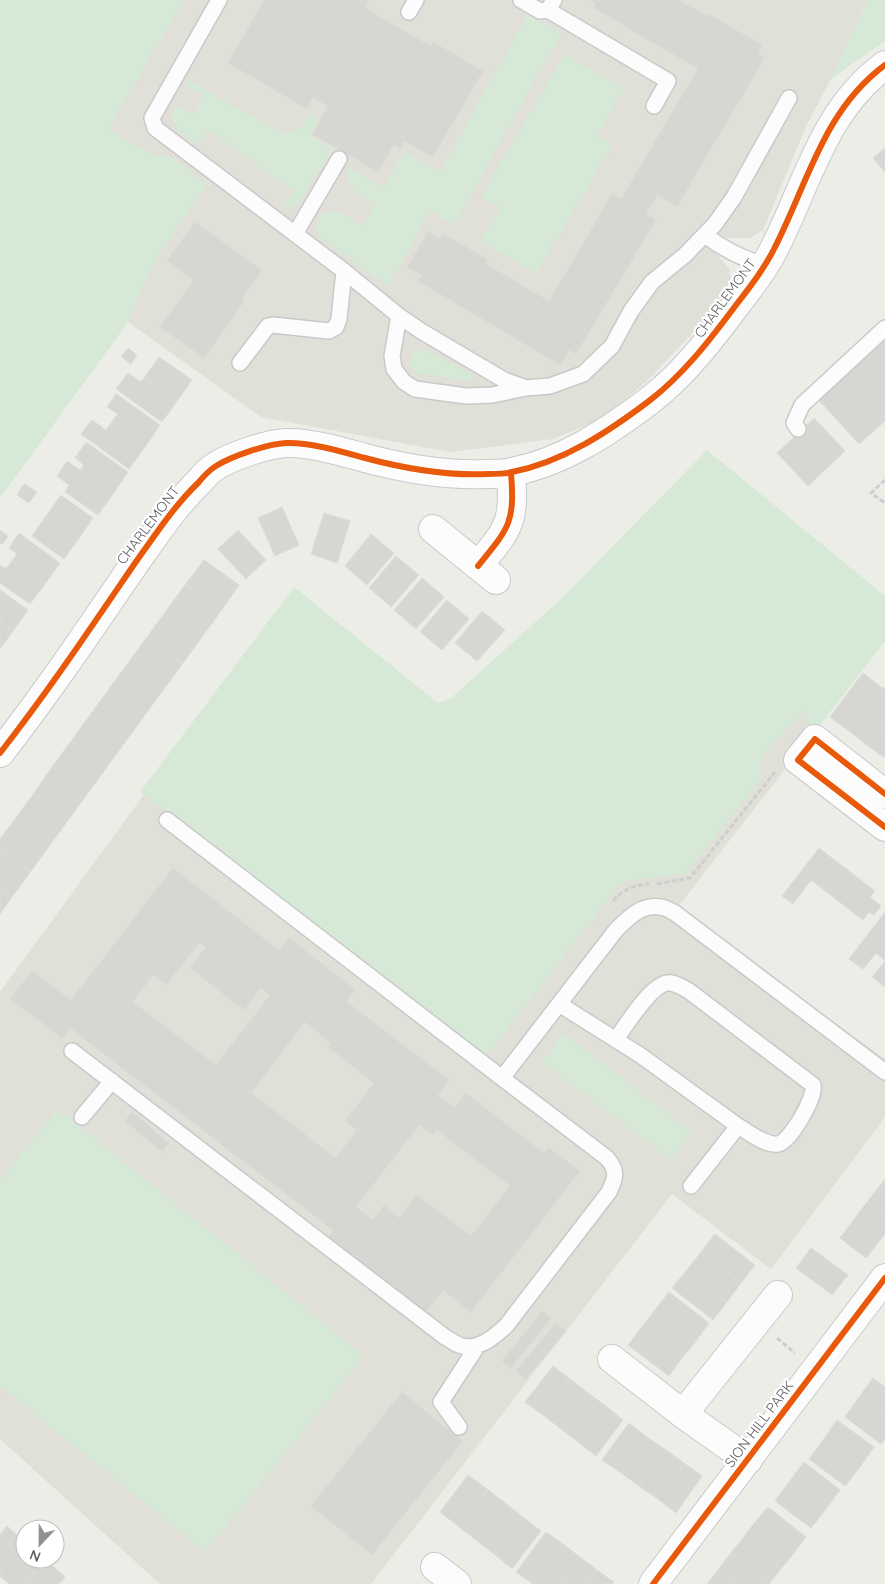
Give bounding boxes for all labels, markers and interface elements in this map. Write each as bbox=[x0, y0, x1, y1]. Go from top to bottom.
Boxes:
street label: CHARLEMONT bbox=[690, 255, 760, 341]
street label: CHARLEMONT bbox=[113, 482, 183, 568]
street label: SION HILL PARK bbox=[720, 1377, 798, 1471]
north arrow bbox=[15, 1519, 65, 1569]
text: N bbox=[27, 1546, 43, 1566]

